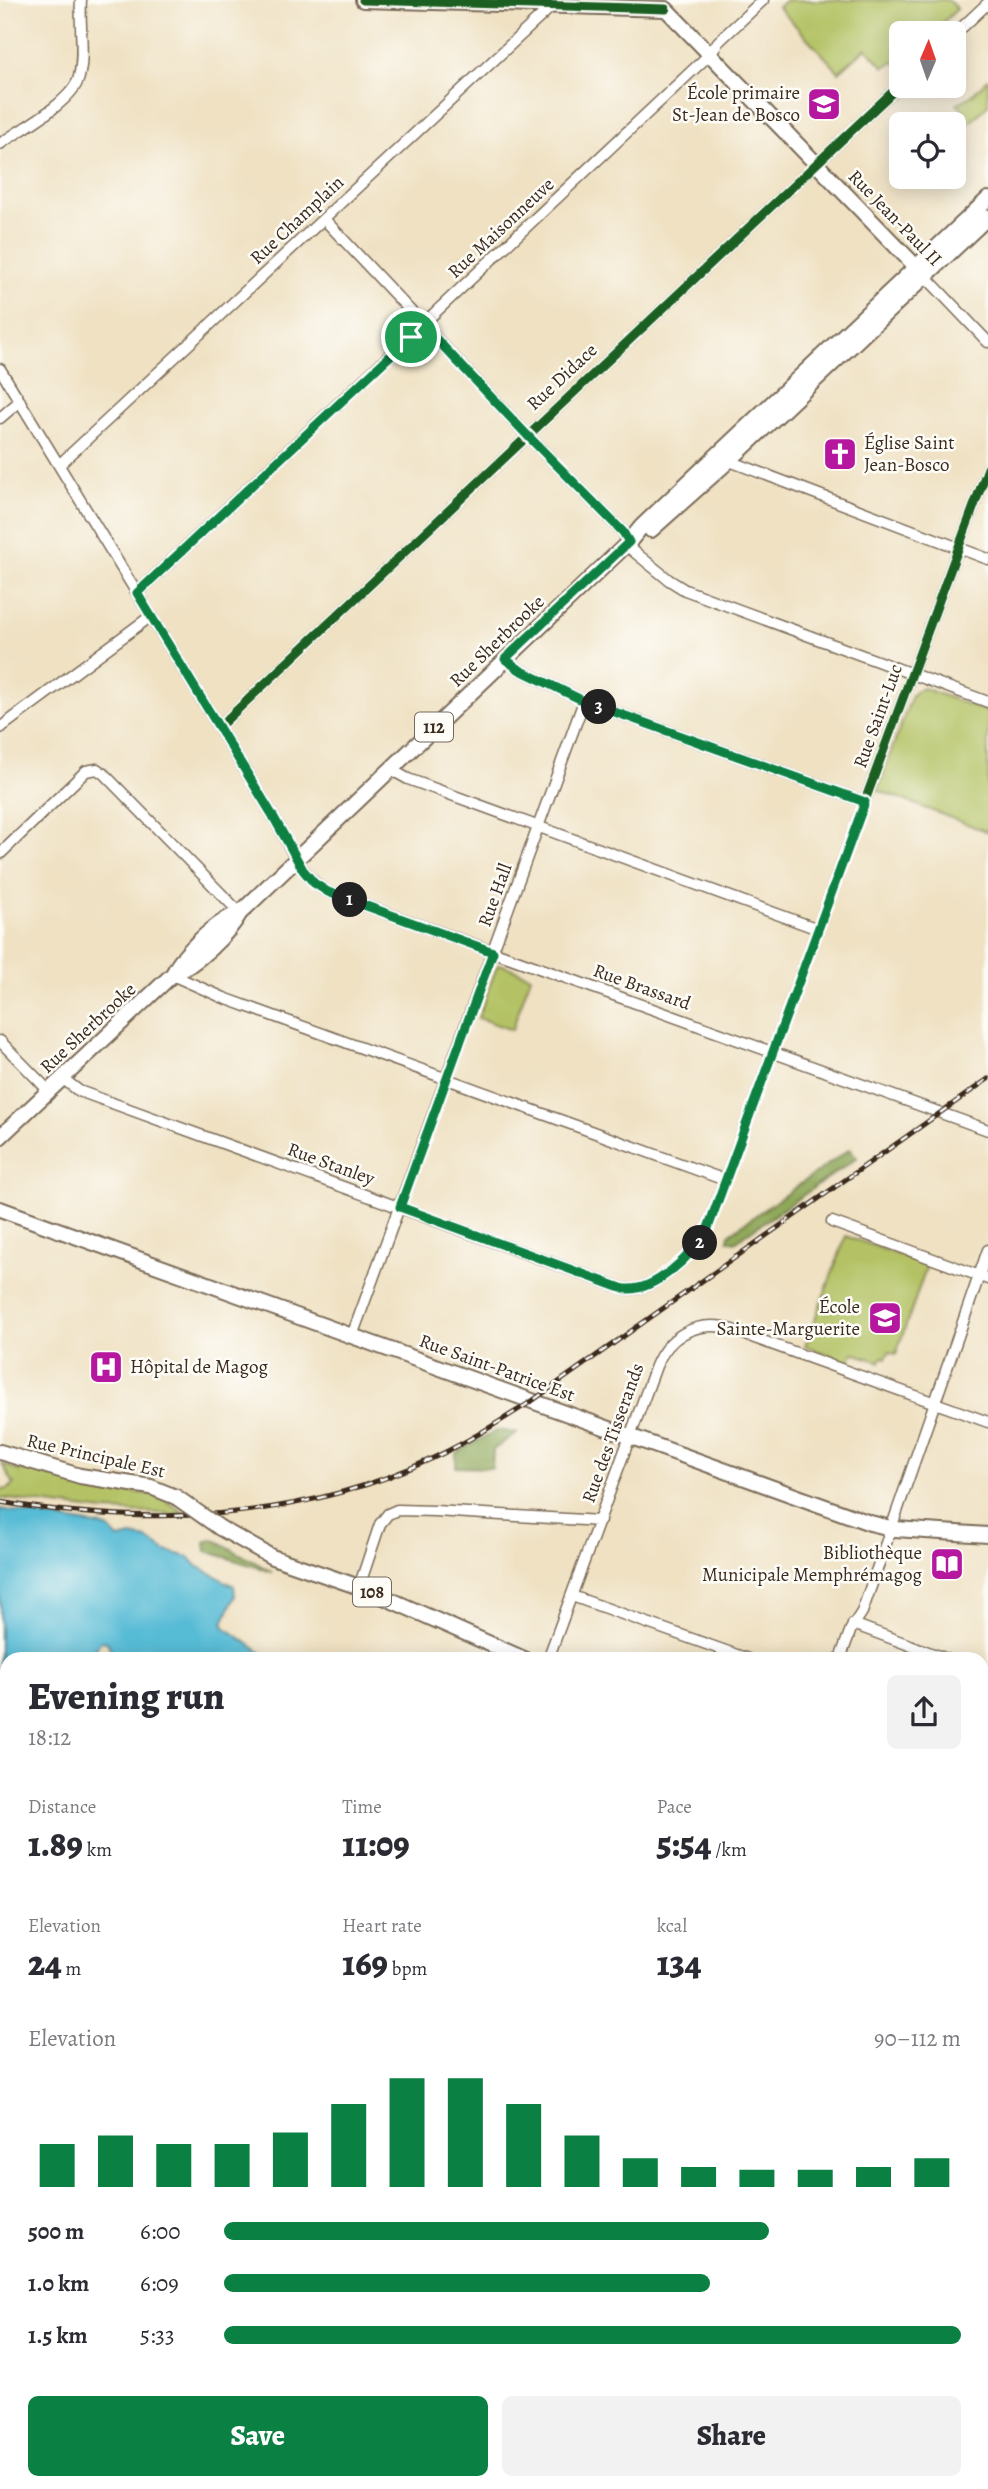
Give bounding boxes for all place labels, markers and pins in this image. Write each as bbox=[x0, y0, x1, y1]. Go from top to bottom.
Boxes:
place label: École primaire St-Jean de Bosco bbox=[672, 80, 800, 128]
school or university icon: École primaire St-Jean de Bosco bbox=[805, 85, 843, 123]
pin bbox=[381, 307, 441, 367]
place label: Église Saint Jean-Bosco bbox=[864, 430, 954, 478]
church icon: Église Saint Jean-Bosco bbox=[821, 435, 859, 473]
pin: 3 bbox=[582, 690, 616, 724]
pin: 1 bbox=[332, 883, 368, 918]
pin: 2 bbox=[682, 1226, 718, 1260]
place label: École Sainte-Marguerite bbox=[716, 1294, 860, 1342]
school or university icon: École Sainte-Marguerite bbox=[866, 1299, 904, 1337]
hospital icon: Hôpital de Magog bbox=[87, 1348, 125, 1386]
place label: Hôpital de Magog bbox=[130, 1354, 269, 1380]
place label: Bibliothèque Municipale Memphrémagog bbox=[702, 1540, 922, 1588]
library icon: Bibliothèque Municipale Memphrémagog bbox=[928, 1545, 966, 1583]

